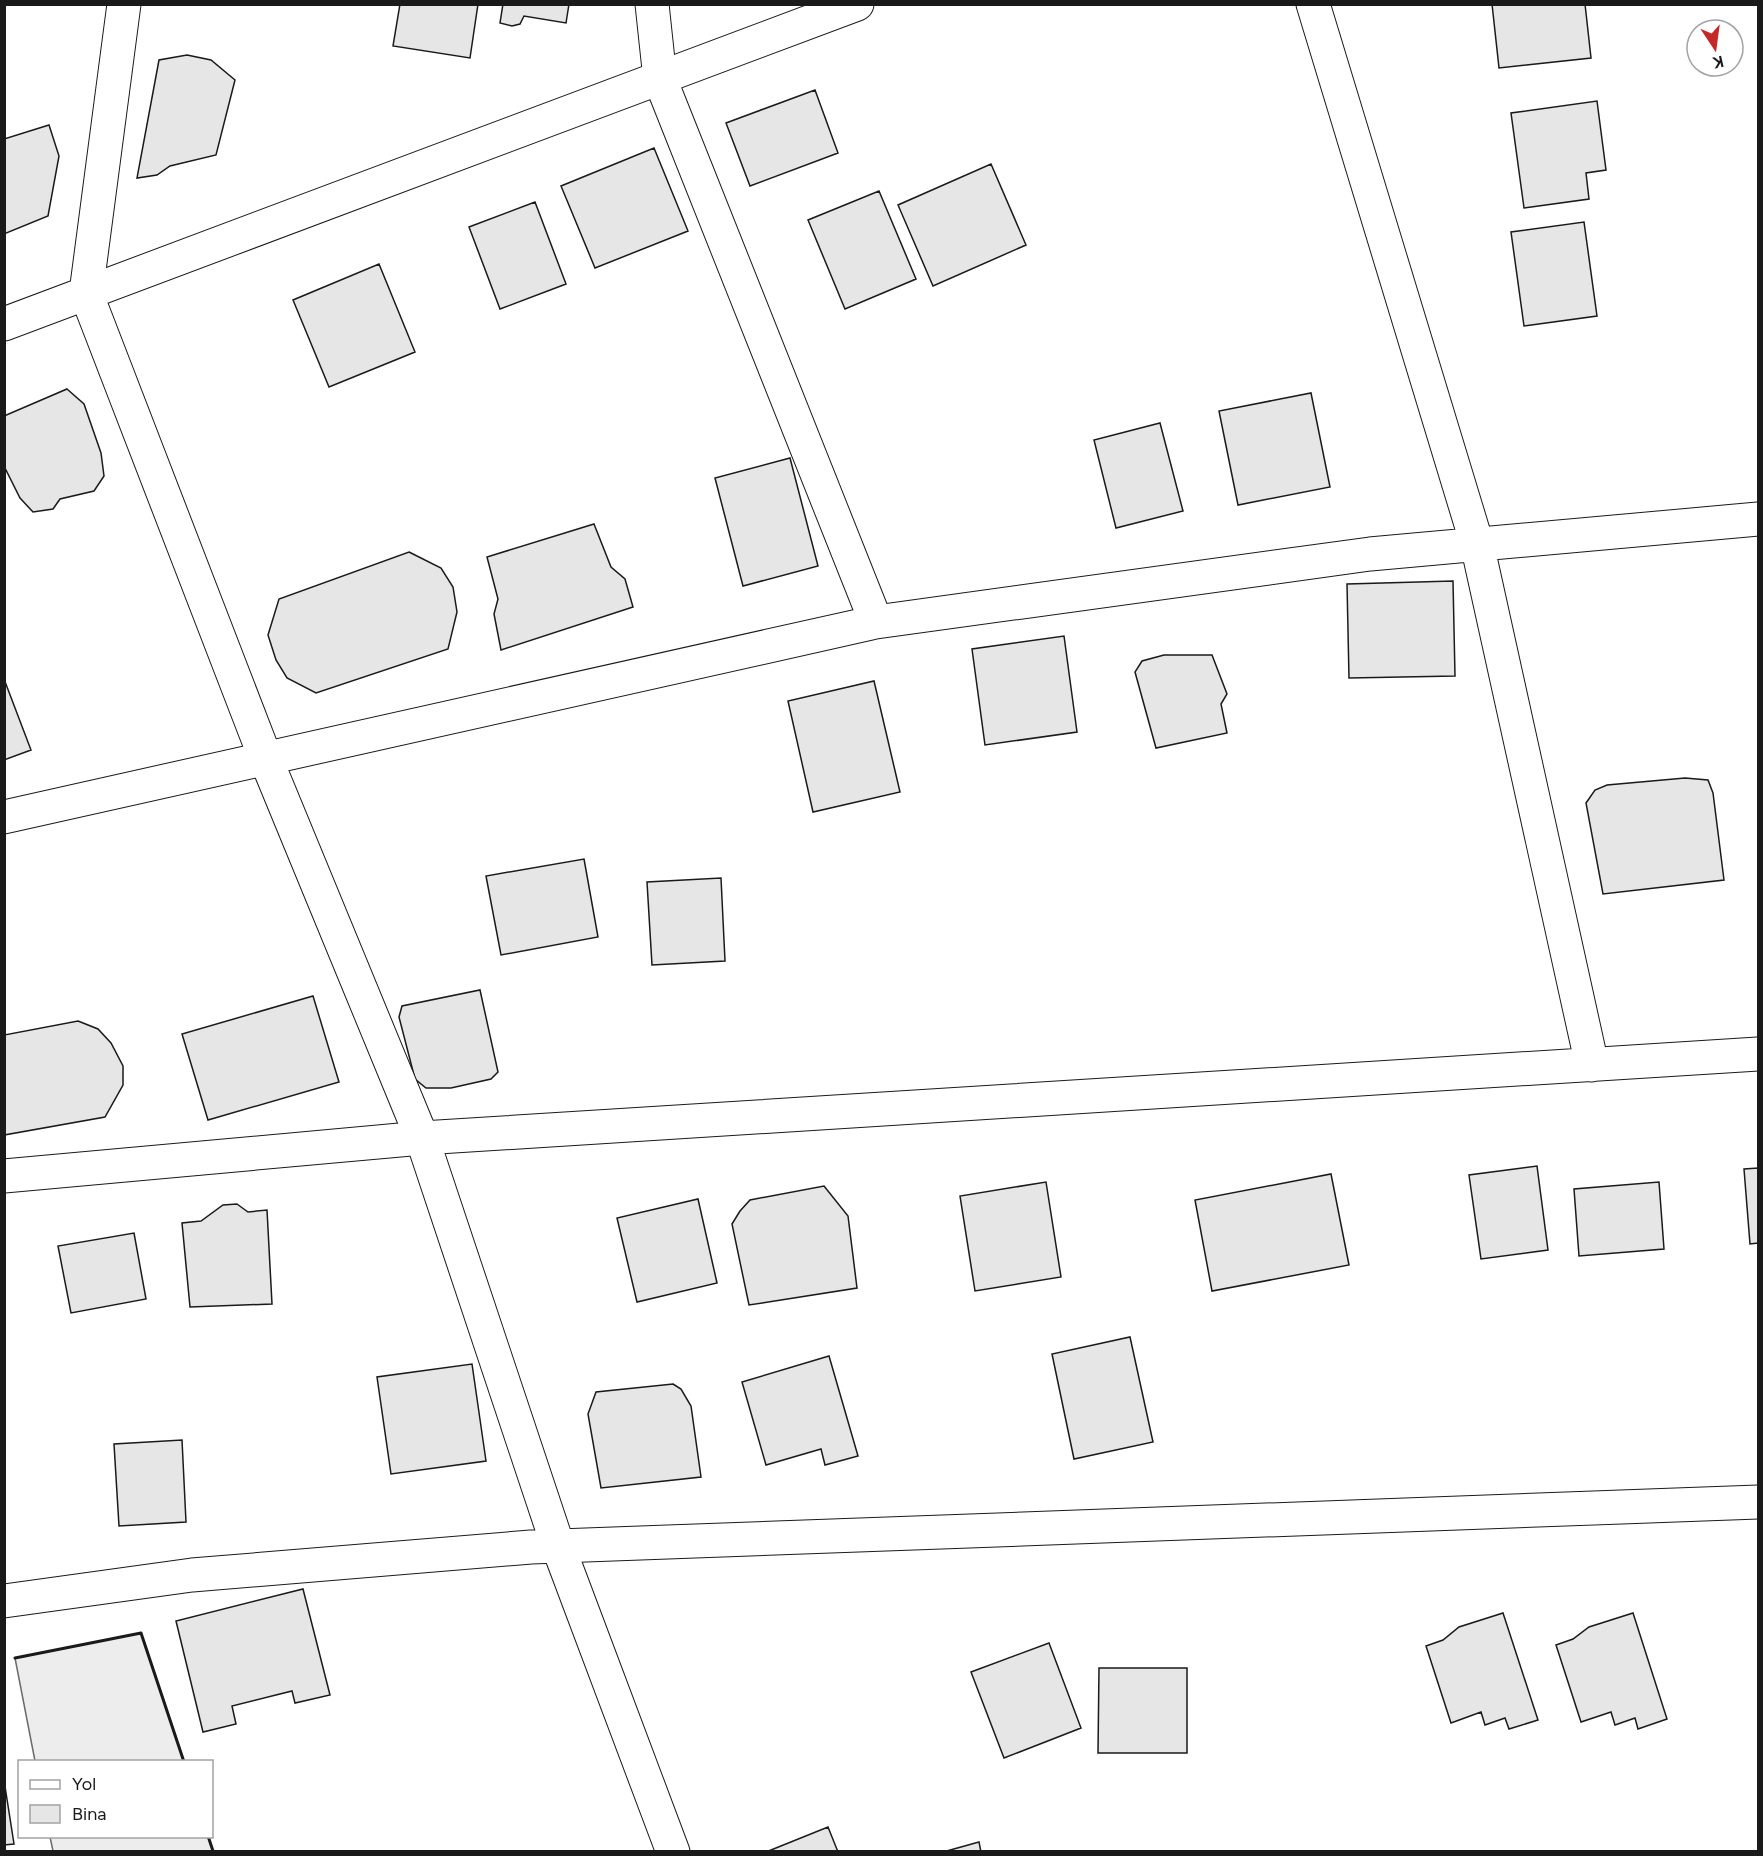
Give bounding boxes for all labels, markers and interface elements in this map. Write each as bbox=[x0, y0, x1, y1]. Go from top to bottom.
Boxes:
north arrow bbox=[1685, 18, 1745, 78]
text: K bbox=[1711, 52, 1726, 73]
legend bbox=[18, 1760, 213, 1838]
text: Yol bbox=[72, 1773, 96, 1795]
text: Bina bbox=[72, 1803, 106, 1825]

